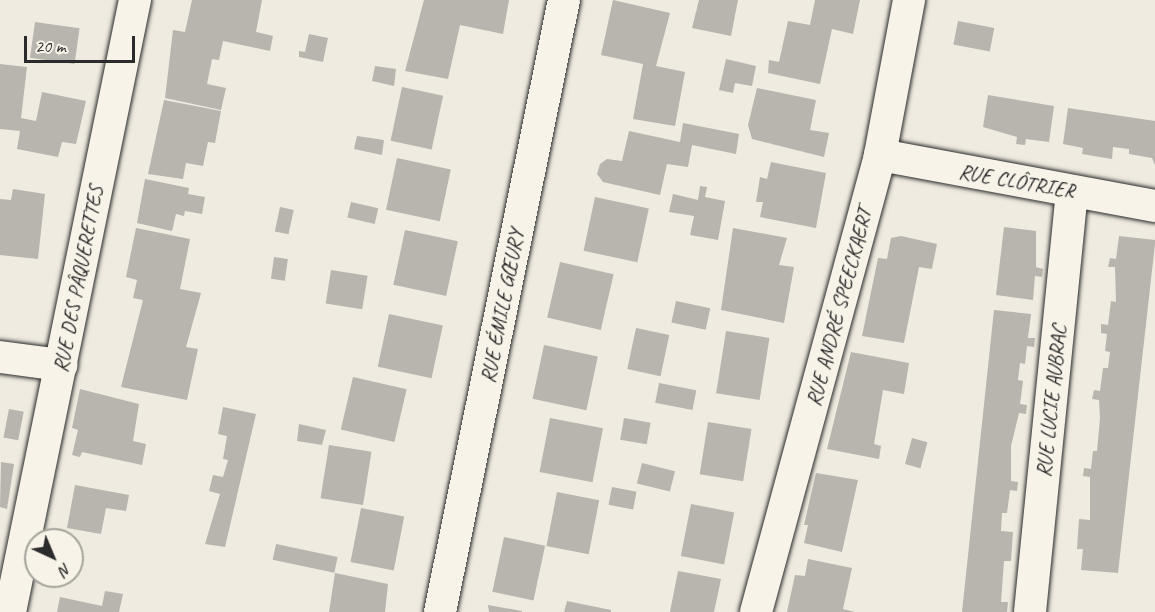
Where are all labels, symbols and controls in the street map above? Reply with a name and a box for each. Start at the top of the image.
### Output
scale bar [27,24,138,62]
text: 20 m [35,35,66,57]
street label: RUE CLÔTRIER [957,158,1077,204]
street label: RUE DES PÂQUERETTES [48,184,108,374]
street label: RUE ANDRÉ SPEECKAERT [800,205,878,409]
street label: RUE ÉMILE GŒURY [475,227,529,385]
street label: RUE LUCIE AUBRAC [1031,324,1071,478]
north arrow [24,528,84,588]
text: N [55,559,76,580]

